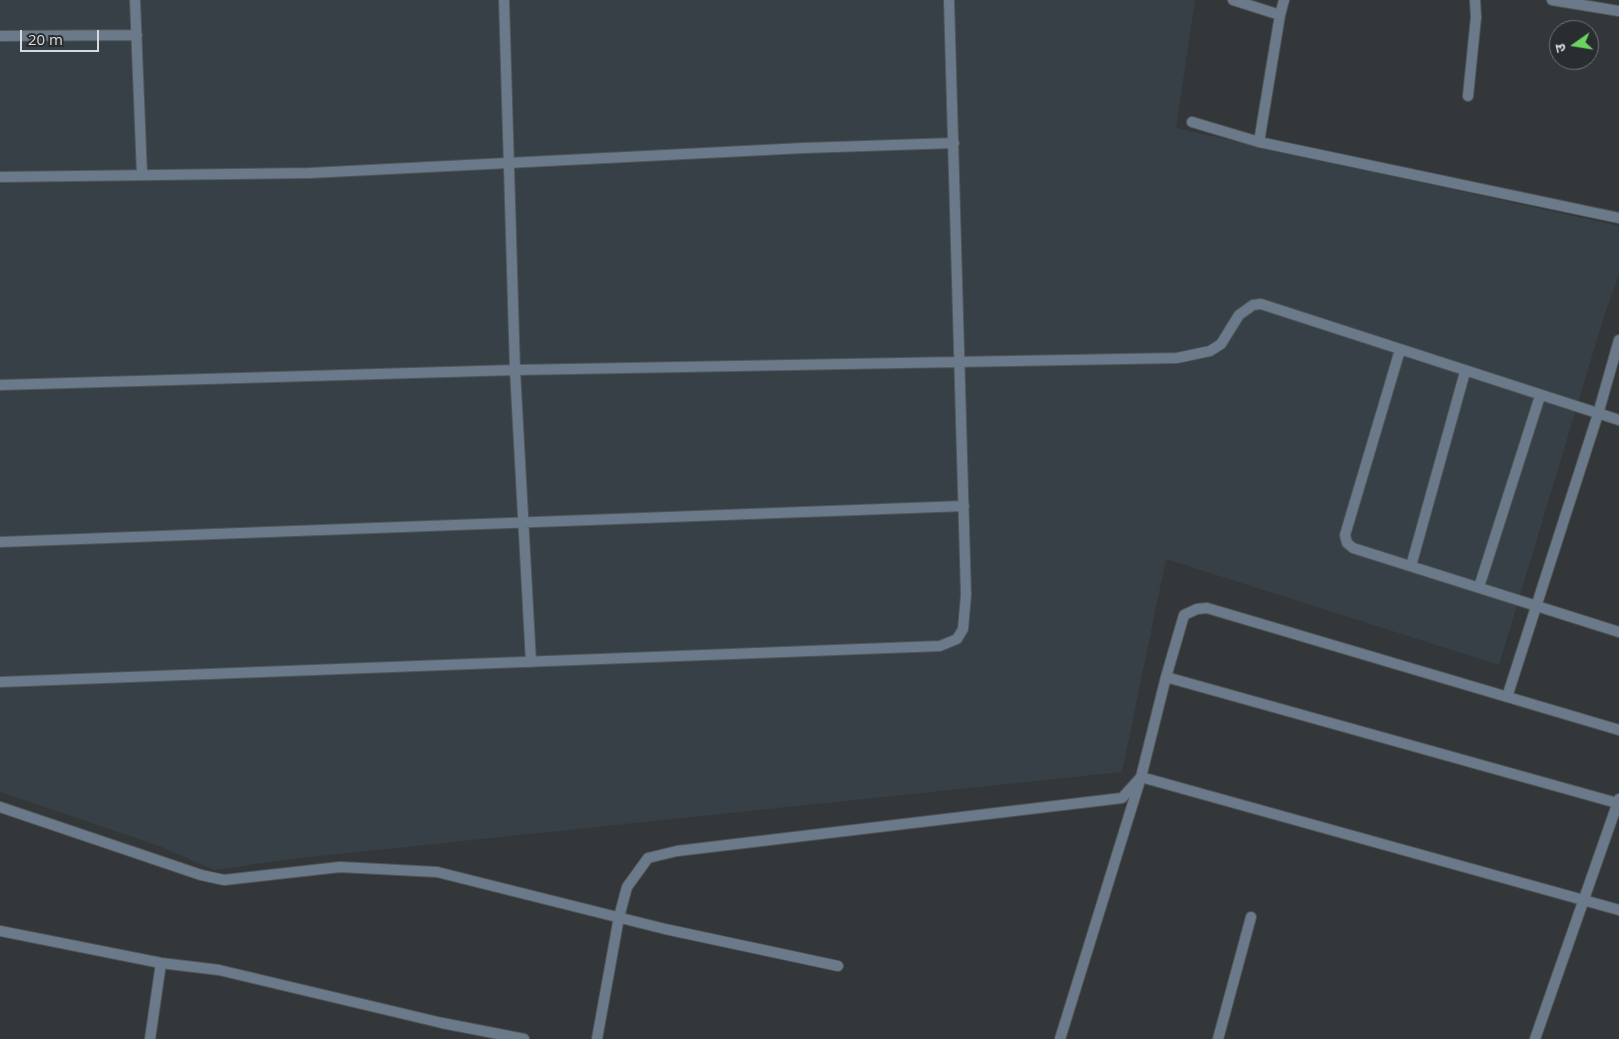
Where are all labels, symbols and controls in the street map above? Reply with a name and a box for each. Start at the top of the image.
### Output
scale bar [22,20,101,52]
north arrow [1549,20,1599,70]
text: 20 m [28,29,63,49]
text: उ [1550,42,1570,54]

